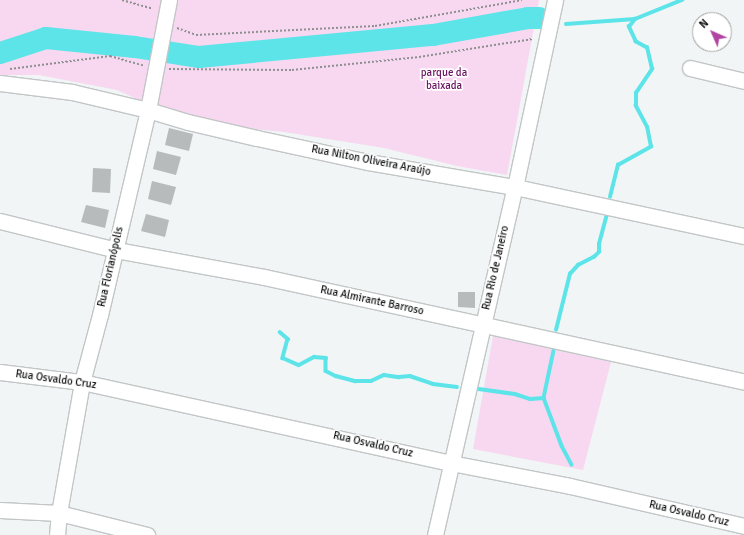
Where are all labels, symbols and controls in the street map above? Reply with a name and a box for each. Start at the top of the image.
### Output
north arrow [692,12,732,52]
text: N [697,17,711,31]
park label: parque da baixada [421,67,467,93]
street label: Rua Nilton Oliveira Araújo [310,143,432,179]
street label: Rua Rio de Janeiro [480,225,512,311]
street label: Rua Florianópolis [95,226,127,308]
street label: Rua Almirante Barroso [319,284,425,318]
street label: Rua Osvaldo Cruz [15,368,97,392]
street label: Rua Osvaldo Cruz [332,429,414,461]
street label: Rua Osvaldo Cruz [648,498,730,530]

